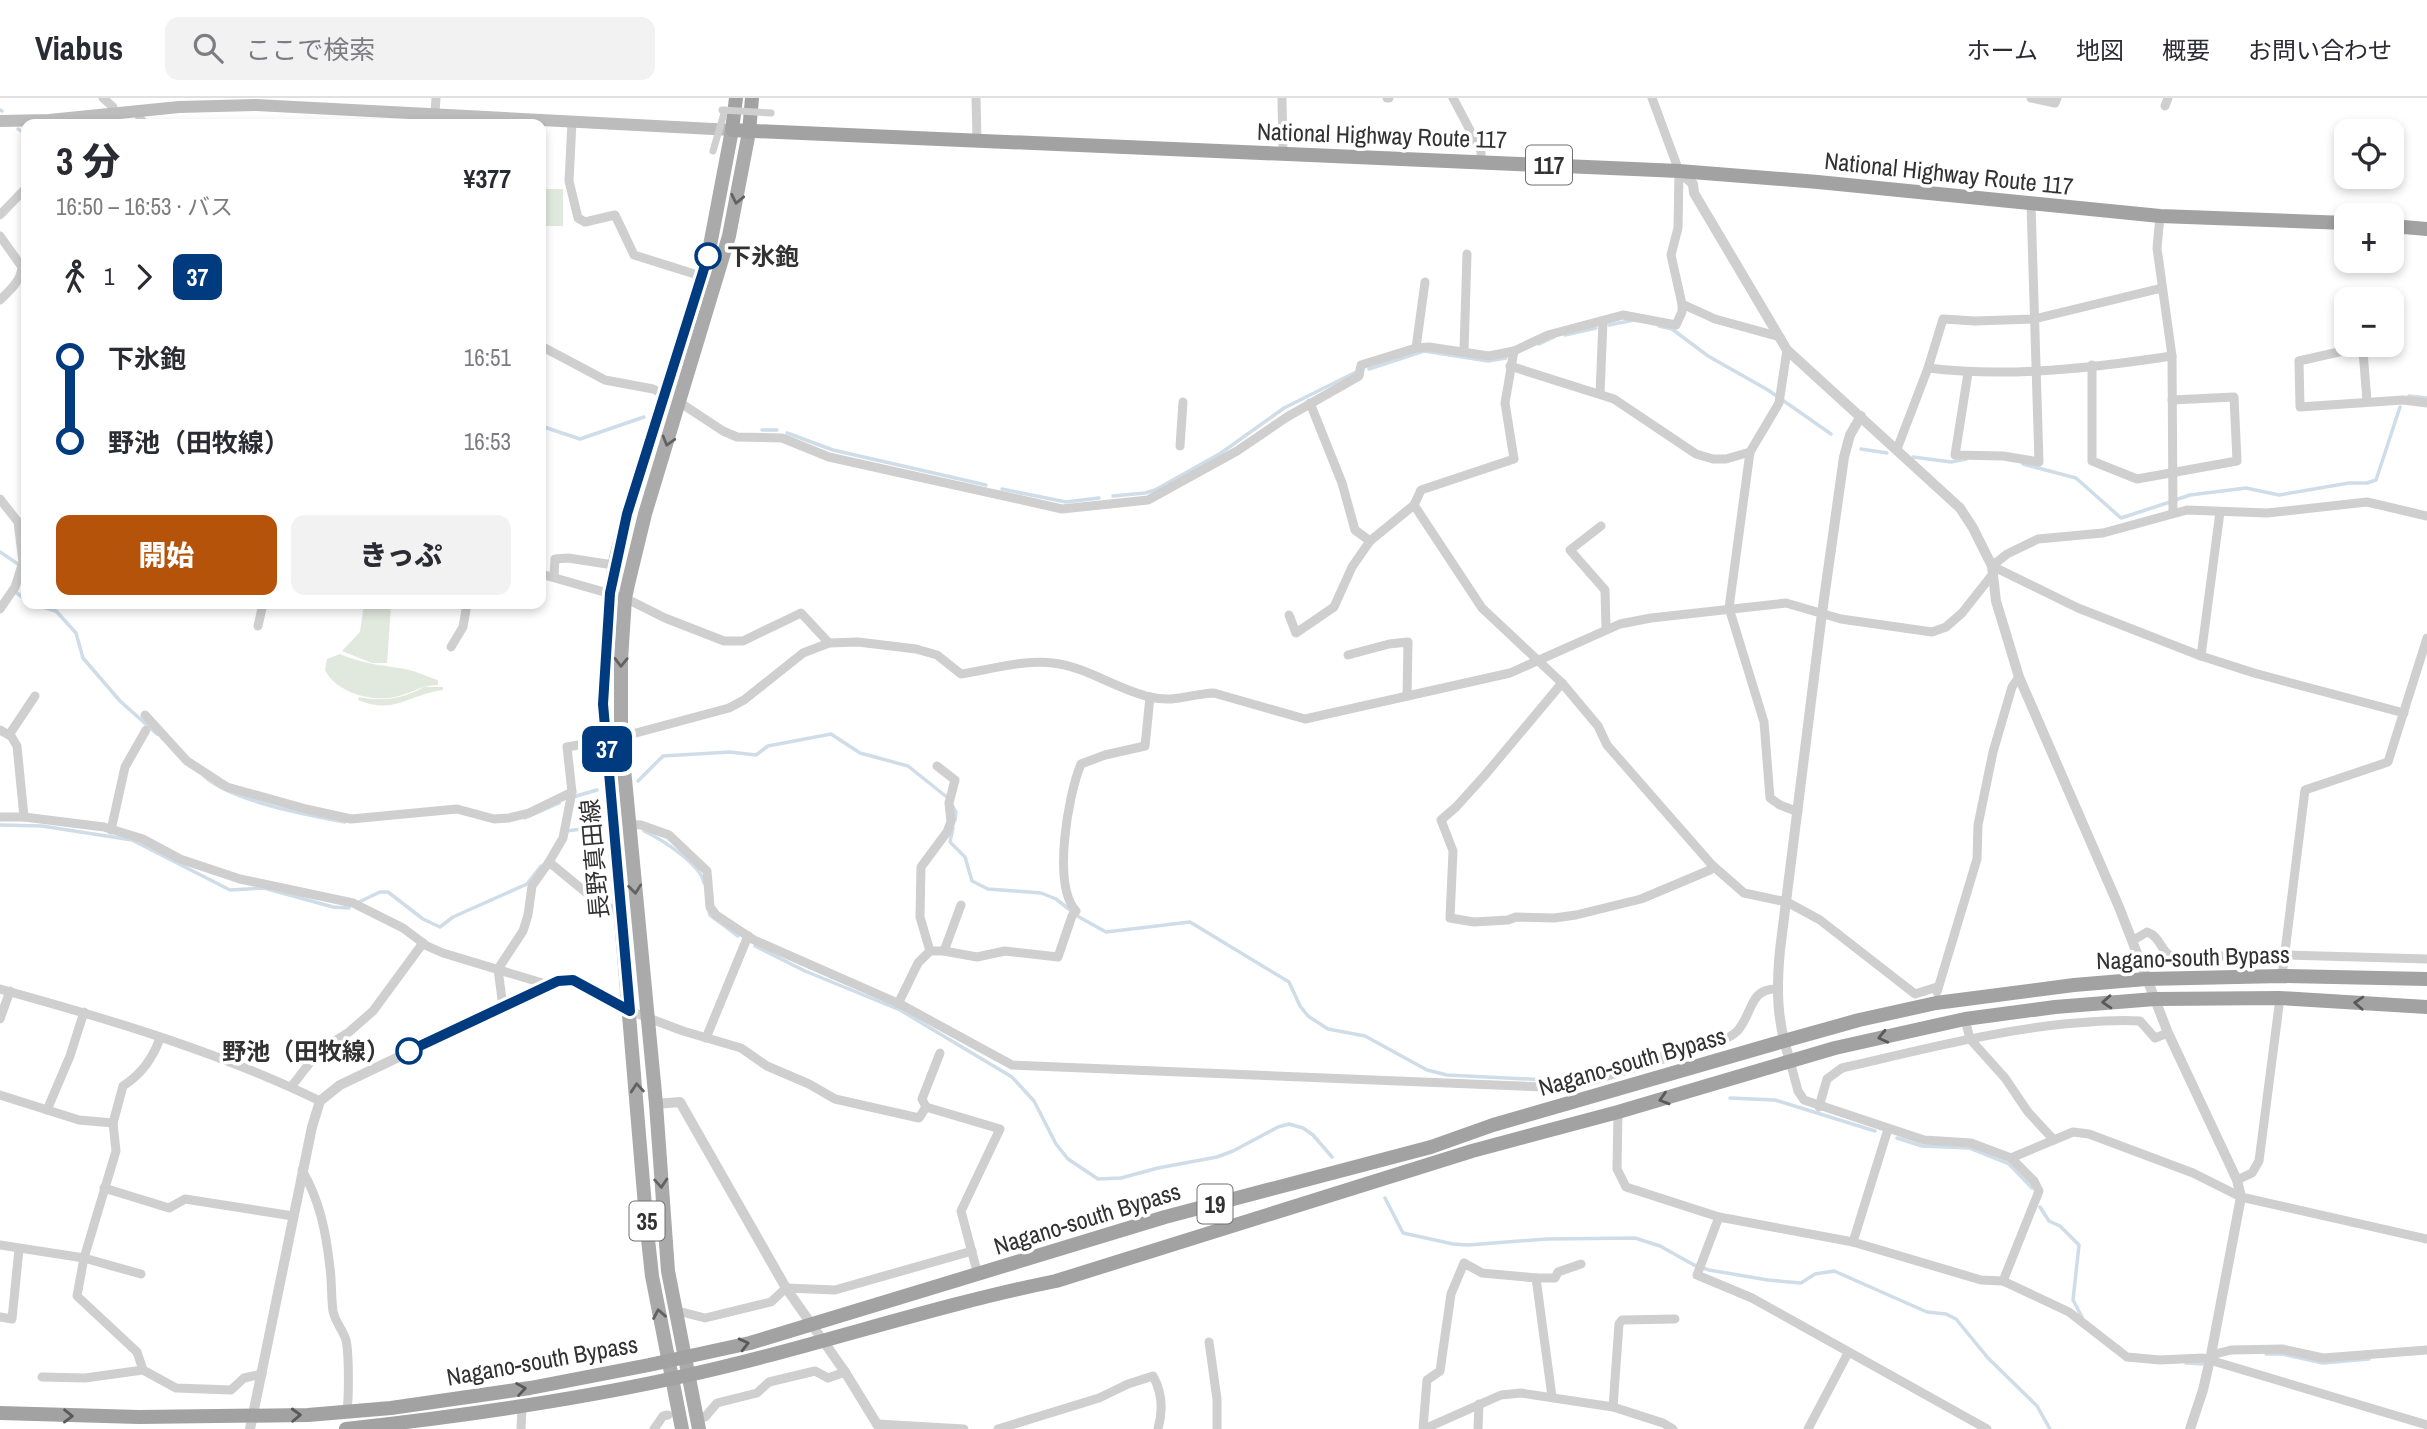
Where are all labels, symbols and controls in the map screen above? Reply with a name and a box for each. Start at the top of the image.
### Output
search box [165,17,655,80]
text: Viabus [35,26,123,70]
icon: search [189,29,227,67]
text: ここで検索 [245,32,375,67]
text: ホーム [1967,34,2038,66]
text: 地図 [2076,34,2124,66]
text: 概要 [2162,34,2210,66]
text: お問い合わせ [2248,34,2392,66]
street label: National Highway Route 117 [1256,115,1508,155]
map controls [2334,119,2404,357]
button: locate [2334,119,2404,189]
text: 3 分 [56,136,120,187]
street label: National Highway Route 117 [1823,144,2075,202]
road number: 117 [1526,146,1572,184]
text: ¥377 [464,161,511,196]
text: 16:50 – 16:53 · バス [56,191,233,222]
one-way arrow [731,193,746,205]
button: + [2334,203,2404,273]
place label: 下氷鉋 [727,240,799,272]
marker: 下氷鉋 [695,243,721,269]
icon: walk [56,258,94,296]
icon: forward [125,258,163,296]
text: 1 [104,261,115,292]
text: 37 [187,261,208,293]
button: − [2334,287,2404,357]
text: 下氷鉋 [108,341,186,376]
text: 16:51 [464,342,511,373]
text: 野池（田牧線） [108,425,290,460]
text: 16:53 [464,426,511,457]
one-way arrow [662,435,676,447]
button: 開始 [56,515,277,595]
button: きっぷ [291,515,511,595]
one-way arrow [613,658,629,668]
line badge: 37 [576,726,638,772]
text: 37 [596,733,618,765]
street label: 長野真田線 [573,798,615,920]
one-way arrow [627,884,642,895]
street label: Nagano-south Bypass [2096,938,2290,976]
one-way arrow [2101,995,2112,1010]
one-way arrow [2353,996,2364,1011]
street label: Nagano-south Bypass [1535,1019,1729,1103]
one-way arrow [1877,1029,1889,1044]
place label: 野池（田牧線） [222,1035,390,1067]
marker: 野池（田牧線） [396,1038,422,1064]
one-way arrow [630,1082,645,1093]
one-way arrow [1658,1090,1670,1105]
street label: Nagano-south Bypass [990,1174,1184,1262]
one-way arrow [653,1178,668,1189]
road number: 19 [1198,1184,1232,1224]
road number: 35 [630,1202,664,1240]
one-way arrow [652,1308,667,1320]
street label: Nagano-south Bypass [444,1327,640,1393]
one-way arrow [738,1338,750,1352]
one-way arrow [516,1382,527,1397]
one-way arrow [290,1407,301,1422]
one-way arrow [63,1409,74,1424]

